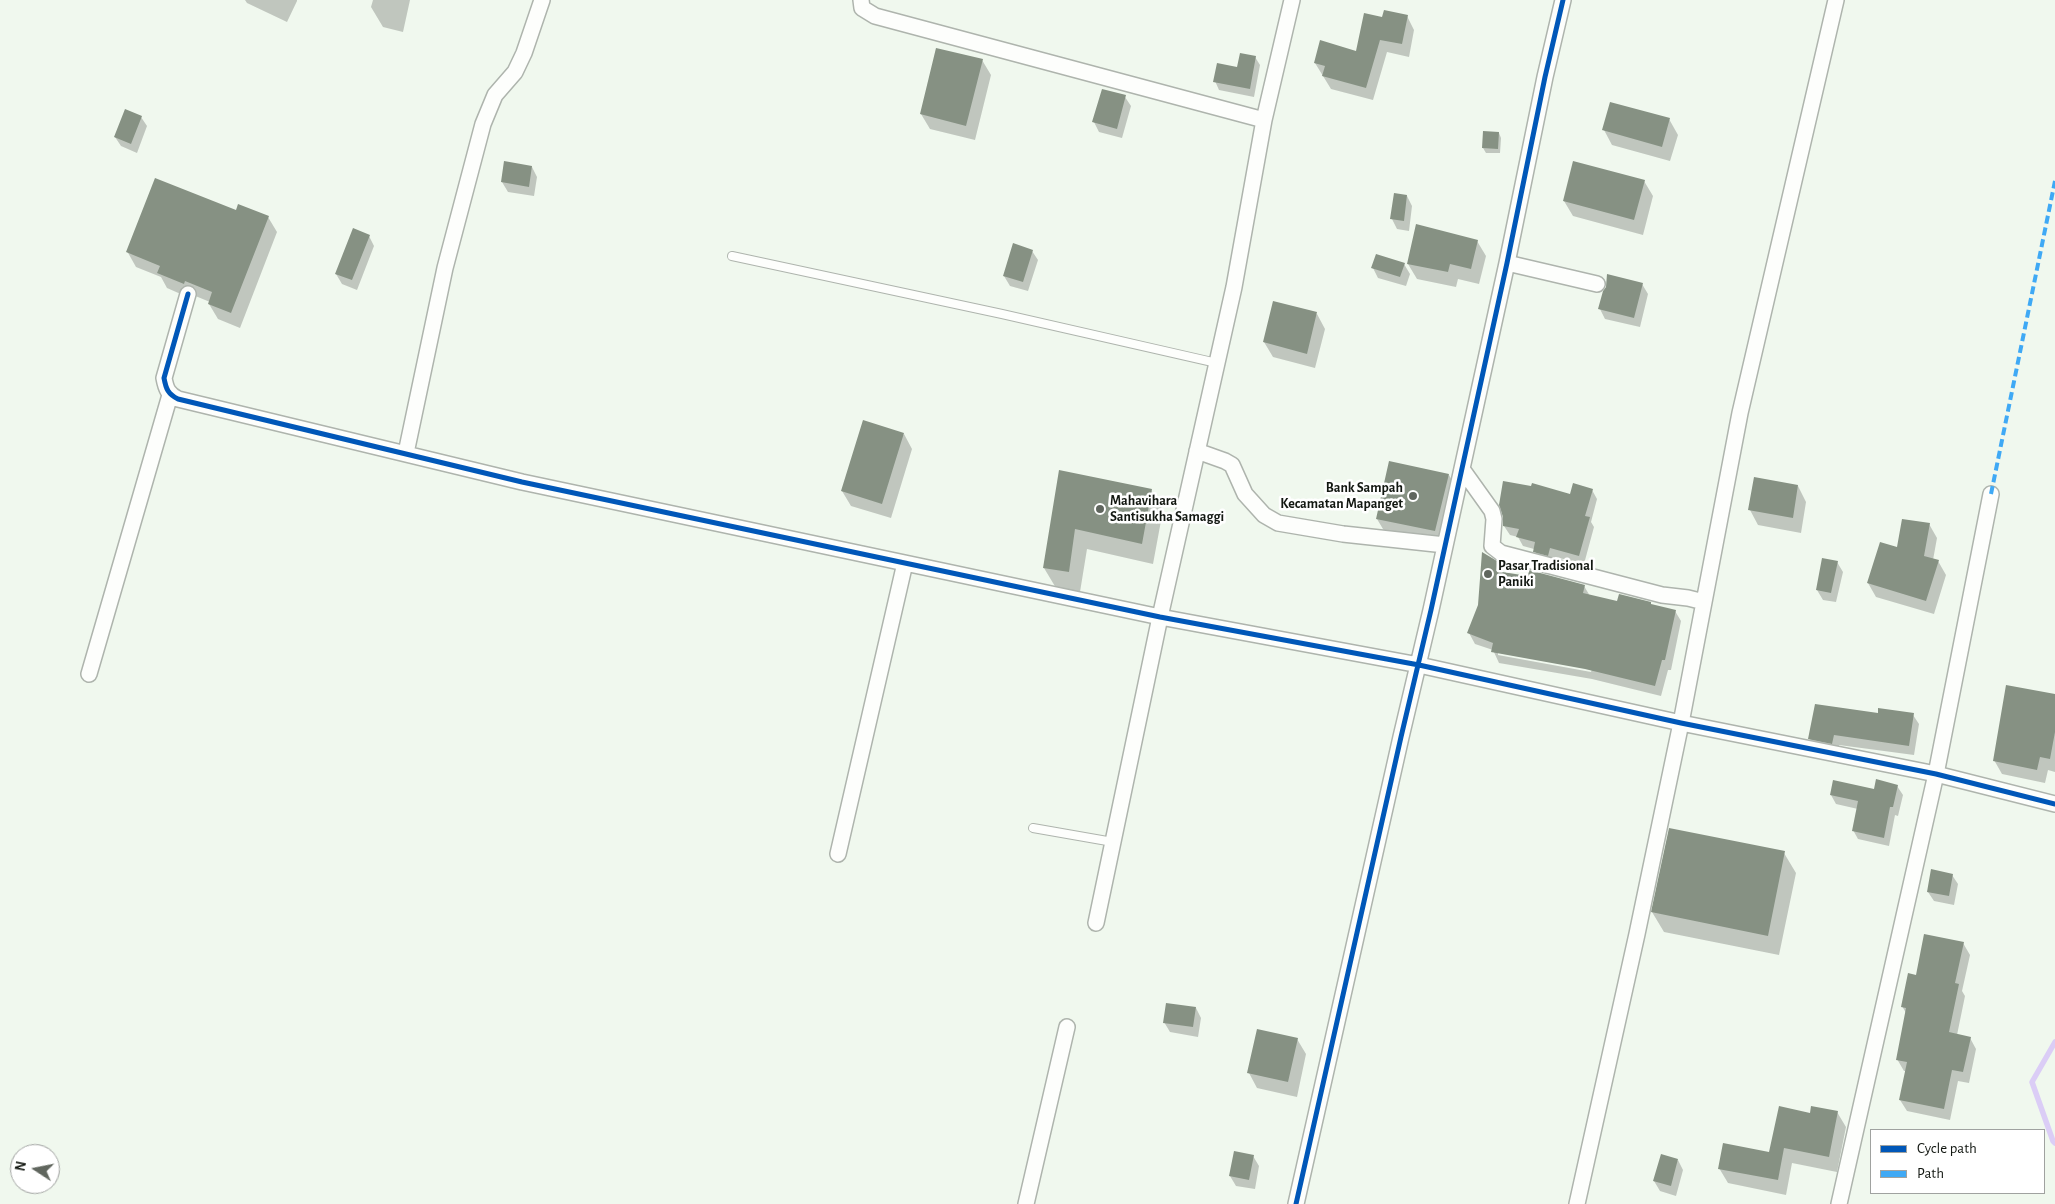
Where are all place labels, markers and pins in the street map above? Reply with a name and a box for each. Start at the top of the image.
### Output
place label: Bank Sampah Kecamatan Mapanget [1280,480,1403,512]
marker: Bank Sampah Kecamatan Mapanget [1407,490,1419,502]
place label: Mahavihara Santisukha Samaggi [1110,493,1224,526]
marker: Mahavihara Santisukha Samaggi [1094,503,1106,515]
place label: Pasar Tradisional Paniki [1498,558,1594,590]
marker: Pasar Tradisional Paniki [1482,568,1494,580]

